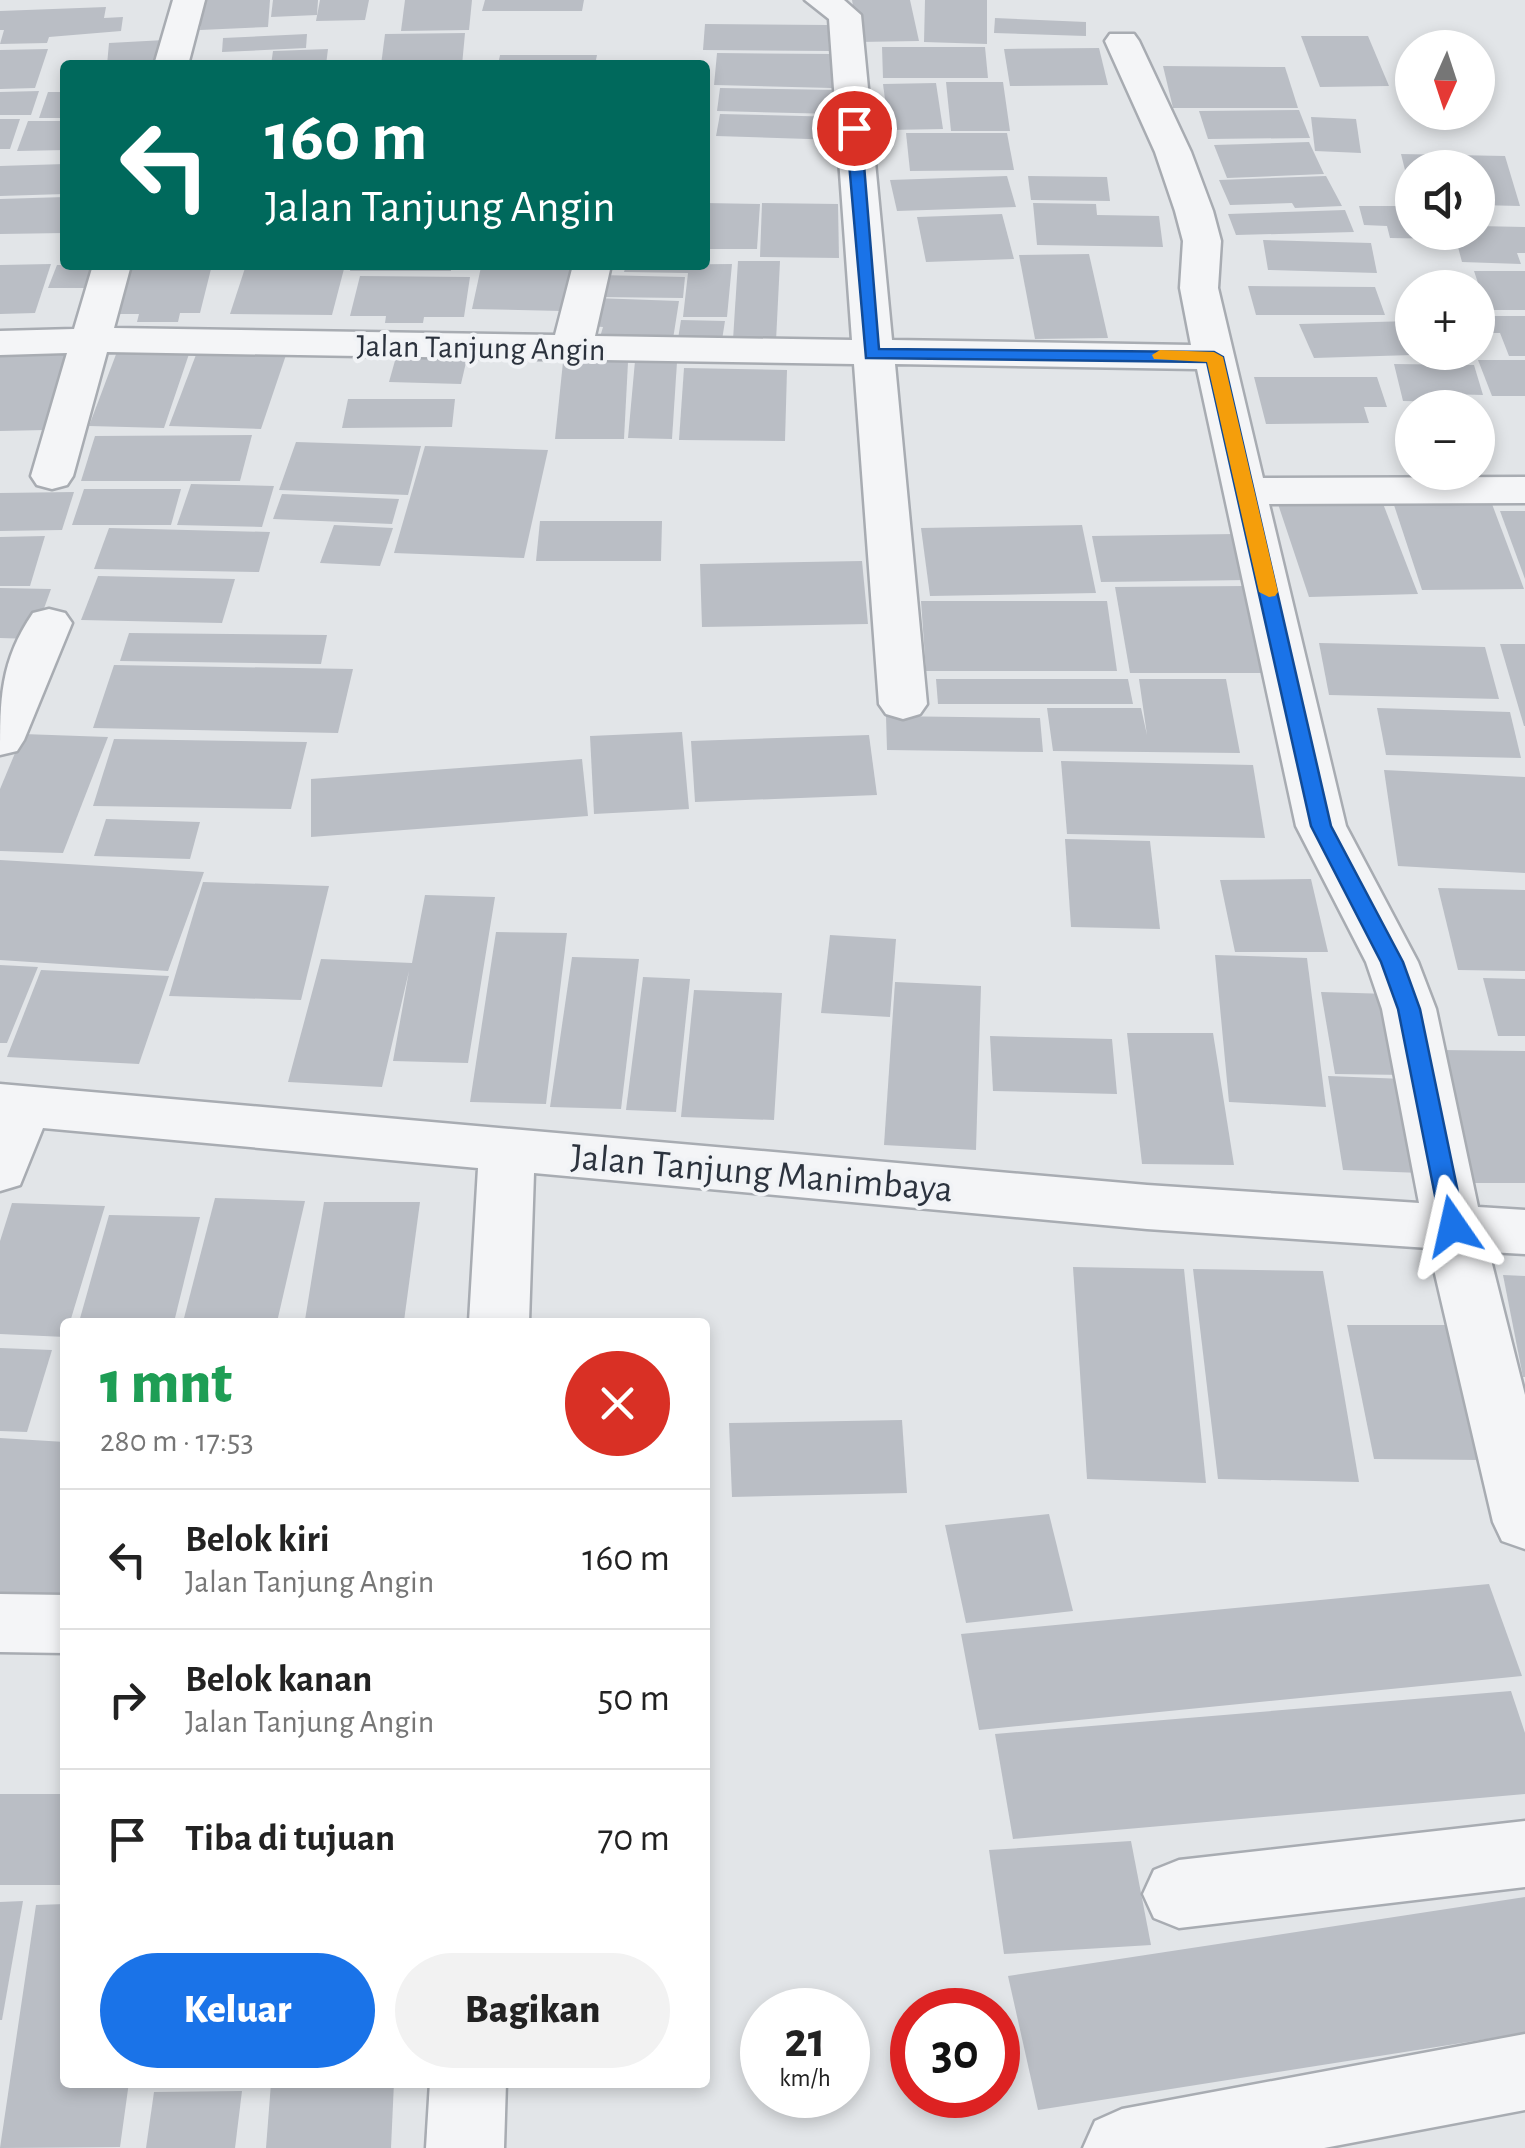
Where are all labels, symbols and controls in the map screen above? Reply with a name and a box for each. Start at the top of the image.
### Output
north arrow [1395,30,1495,130]
map controls [1395,30,1495,490]
pin [812,86,897,171]
icon: left [100,100,230,230]
icon: arrive [827,101,882,156]
text: 160 m [265,103,428,173]
button: sound [1395,150,1495,250]
text: Jalan Tanjung Angin [265,185,615,230]
button: + [1395,270,1495,370]
street label: Jalan Tanjung Angin [356,330,606,366]
button: − [1395,390,1495,490]
street label: Jalan Tanjung Manimbaya [569,1138,954,1210]
position arrow [1401,1174,1505,1278]
button: close [565,1351,670,1456]
text: 1 mnt [100,1354,232,1414]
text: 280 m · 17:53 [100,1425,254,1457]
text: Belok kiri [185,1521,330,1559]
icon: left [100,1532,155,1587]
text: 160 m [582,1540,670,1578]
text: Jalan Tanjung Angin [185,1566,434,1598]
text: Belok kanan [185,1661,372,1699]
icon: right [100,1672,155,1727]
text: 50 m [597,1680,670,1718]
text: Jalan Tanjung Angin [185,1706,434,1738]
icon: arrive [100,1812,155,1867]
text: Tiba di tujuan [185,1820,395,1858]
text: 70 m [597,1820,670,1858]
button: Keluar [100,1953,375,2068]
button: Bagikan [395,1953,670,2068]
speed limit sign: 30 [890,1988,1020,2118]
text: 21 [784,2016,826,2066]
text: km/h [779,2066,831,2091]

